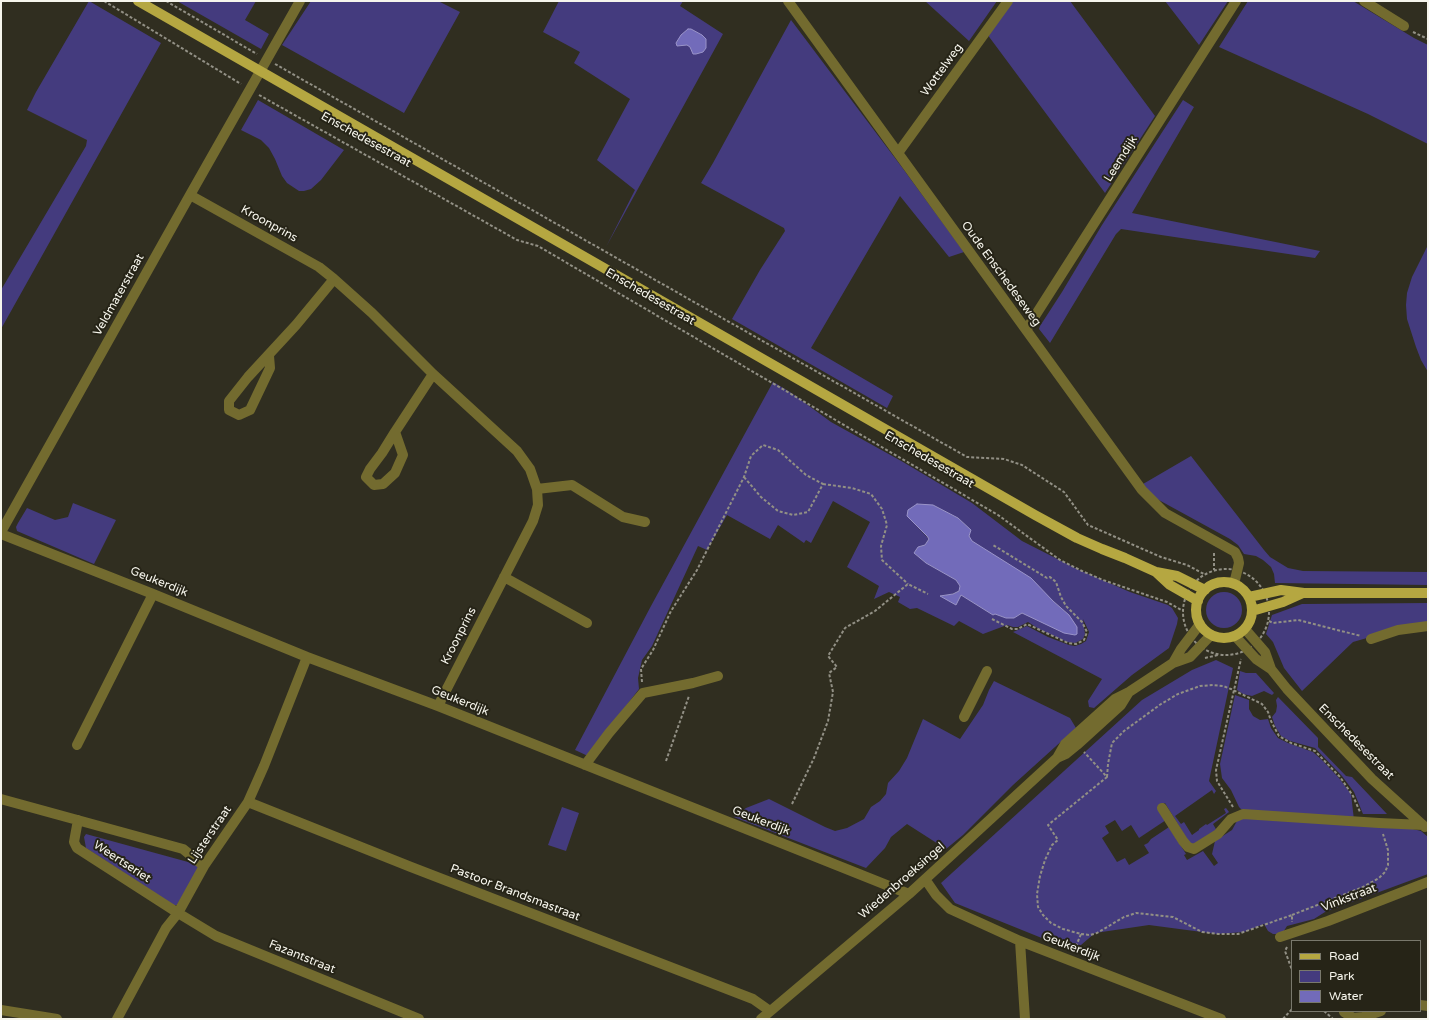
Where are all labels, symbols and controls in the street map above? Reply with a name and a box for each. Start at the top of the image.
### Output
street label: Wottelweg [918,41,966,99]
street label: Enschedesestraat [318,109,414,171]
street label: Leemdijk [1101,133,1141,185]
street label: Kroonprins [238,203,300,245]
street label: Oude Enschedeseweg [958,219,1044,329]
street label: Veldmaterstraat [91,252,147,338]
street label: Enschedesestraat [603,266,697,328]
street label: Enschedesestraat [882,429,976,491]
street label: Geukerdijk [128,564,190,600]
street label: Kroonprins [438,605,480,667]
street label: Geukerdijk [429,683,491,719]
street label: Enschedesestraat [1315,701,1397,783]
street label: Lijsterstraat [185,803,235,867]
street label: Geukerdijk [730,803,792,839]
street label: Weertseriet [90,838,154,886]
street label: Wiedenbroeksingel [856,840,948,922]
street label: Pastoor Brandsmastraat [448,862,582,924]
street label: Vinkstraat [1319,881,1379,915]
street label: Geukerdijk [1040,929,1102,965]
street label: Fazantstraat [267,937,337,977]
legend [1291,940,1421,1012]
text: Road [1329,949,1359,963]
text: Park [1329,969,1355,983]
text: Water [1329,989,1363,1003]

